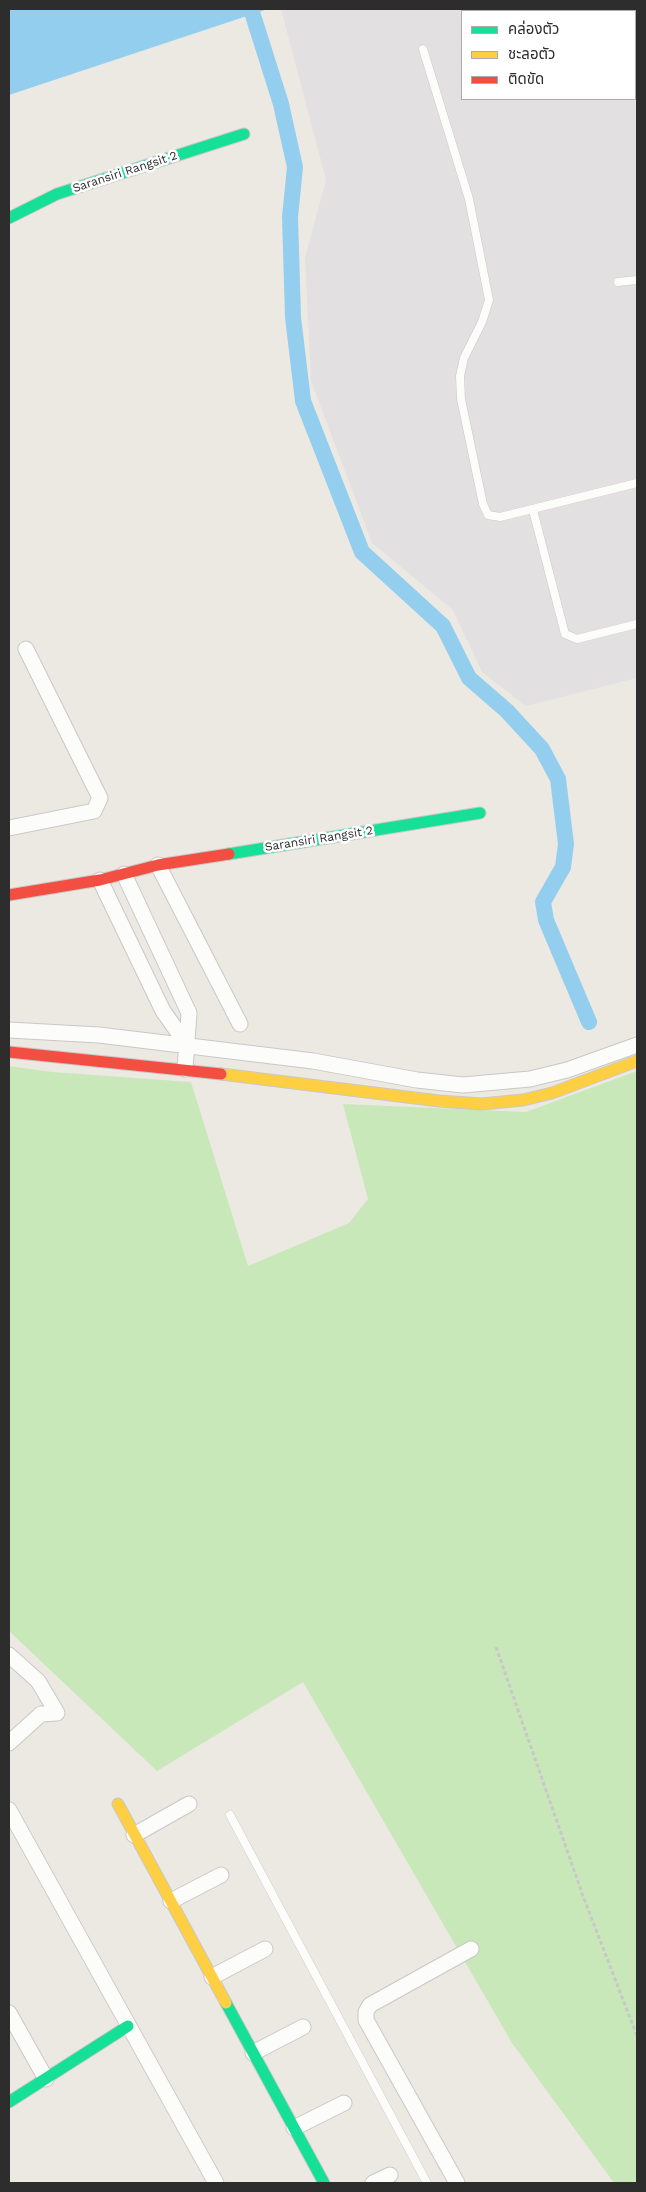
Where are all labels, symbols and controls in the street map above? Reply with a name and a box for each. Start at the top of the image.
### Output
legend [461,10,636,100]
text: คล่องตัว [508,20,559,38]
text: ชะลอตัว [508,45,555,63]
text: ติดขัด [508,70,544,88]
street label: Saransiri Rangsit 2 [71,148,179,196]
street label: Saransiri Rangsit 2 [264,823,374,855]

